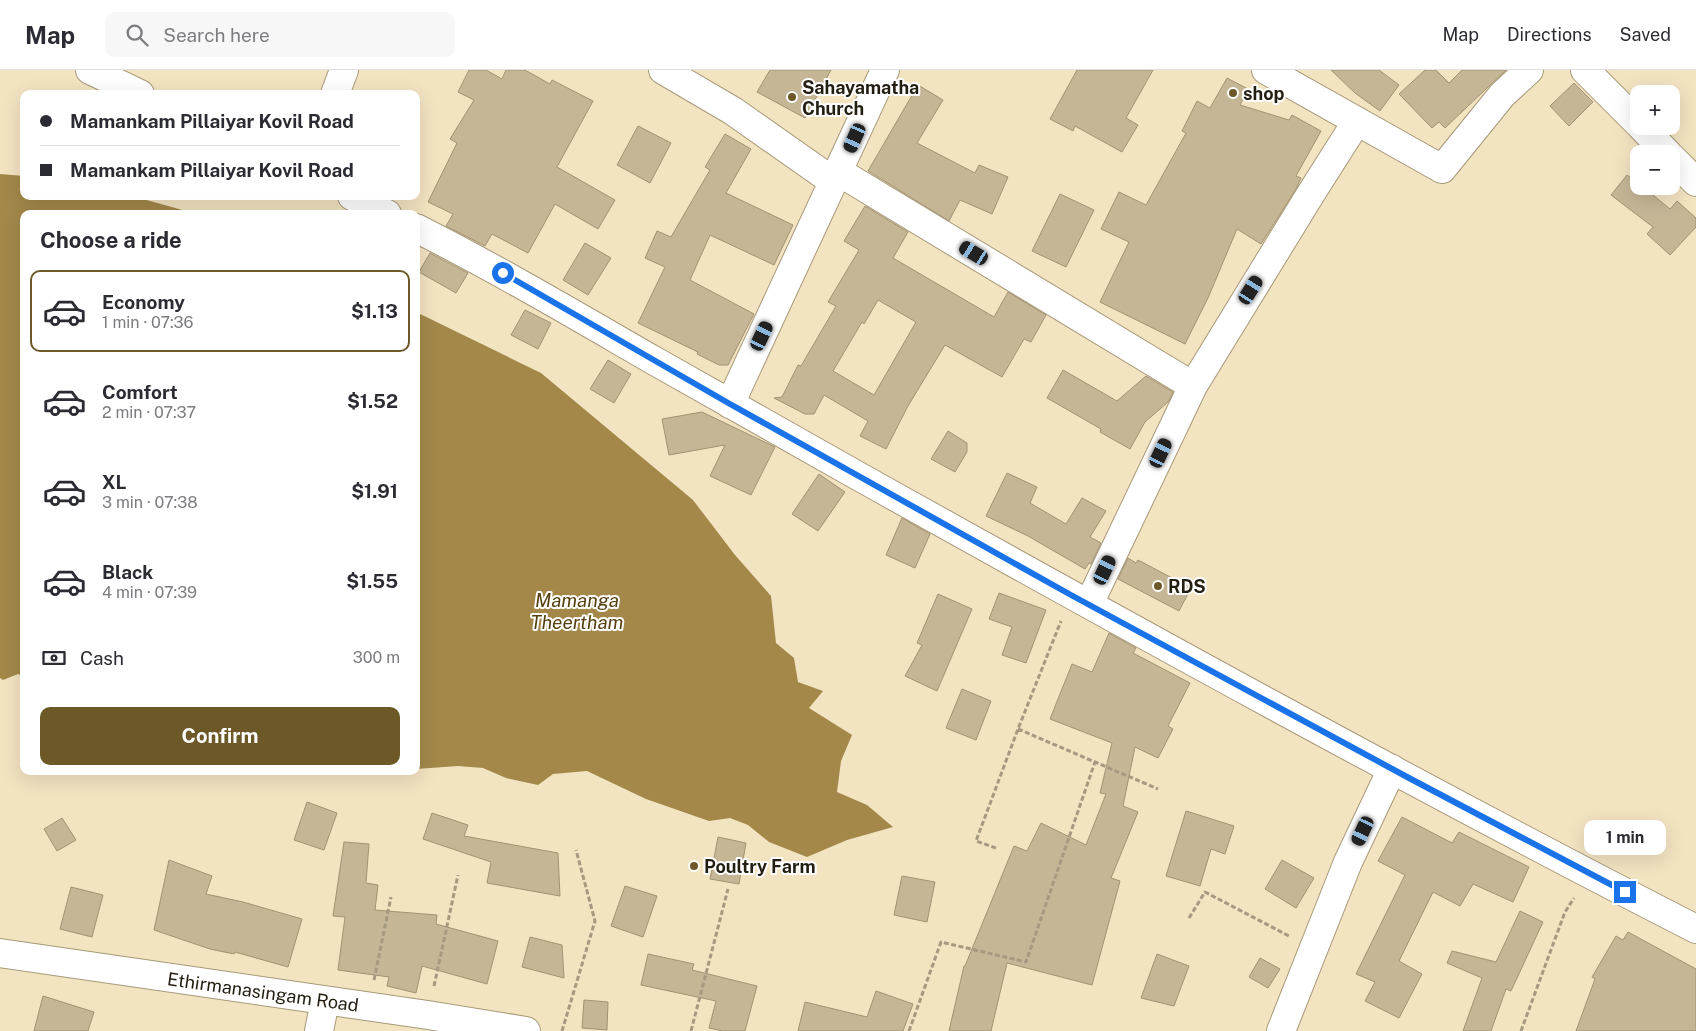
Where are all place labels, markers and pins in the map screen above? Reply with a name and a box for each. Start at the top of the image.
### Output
place label: Sahayamatha Church [802,77,919,119]
place label: shop [1243,83,1285,104]
marker: shop [1227,87,1239,99]
marker: Sahayamatha Church [786,91,798,103]
place label: RDS [1168,576,1206,597]
marker: RDS [1152,580,1164,592]
place label: Poultry Farm [704,856,816,877]
marker: Poultry Farm [688,860,700,872]

